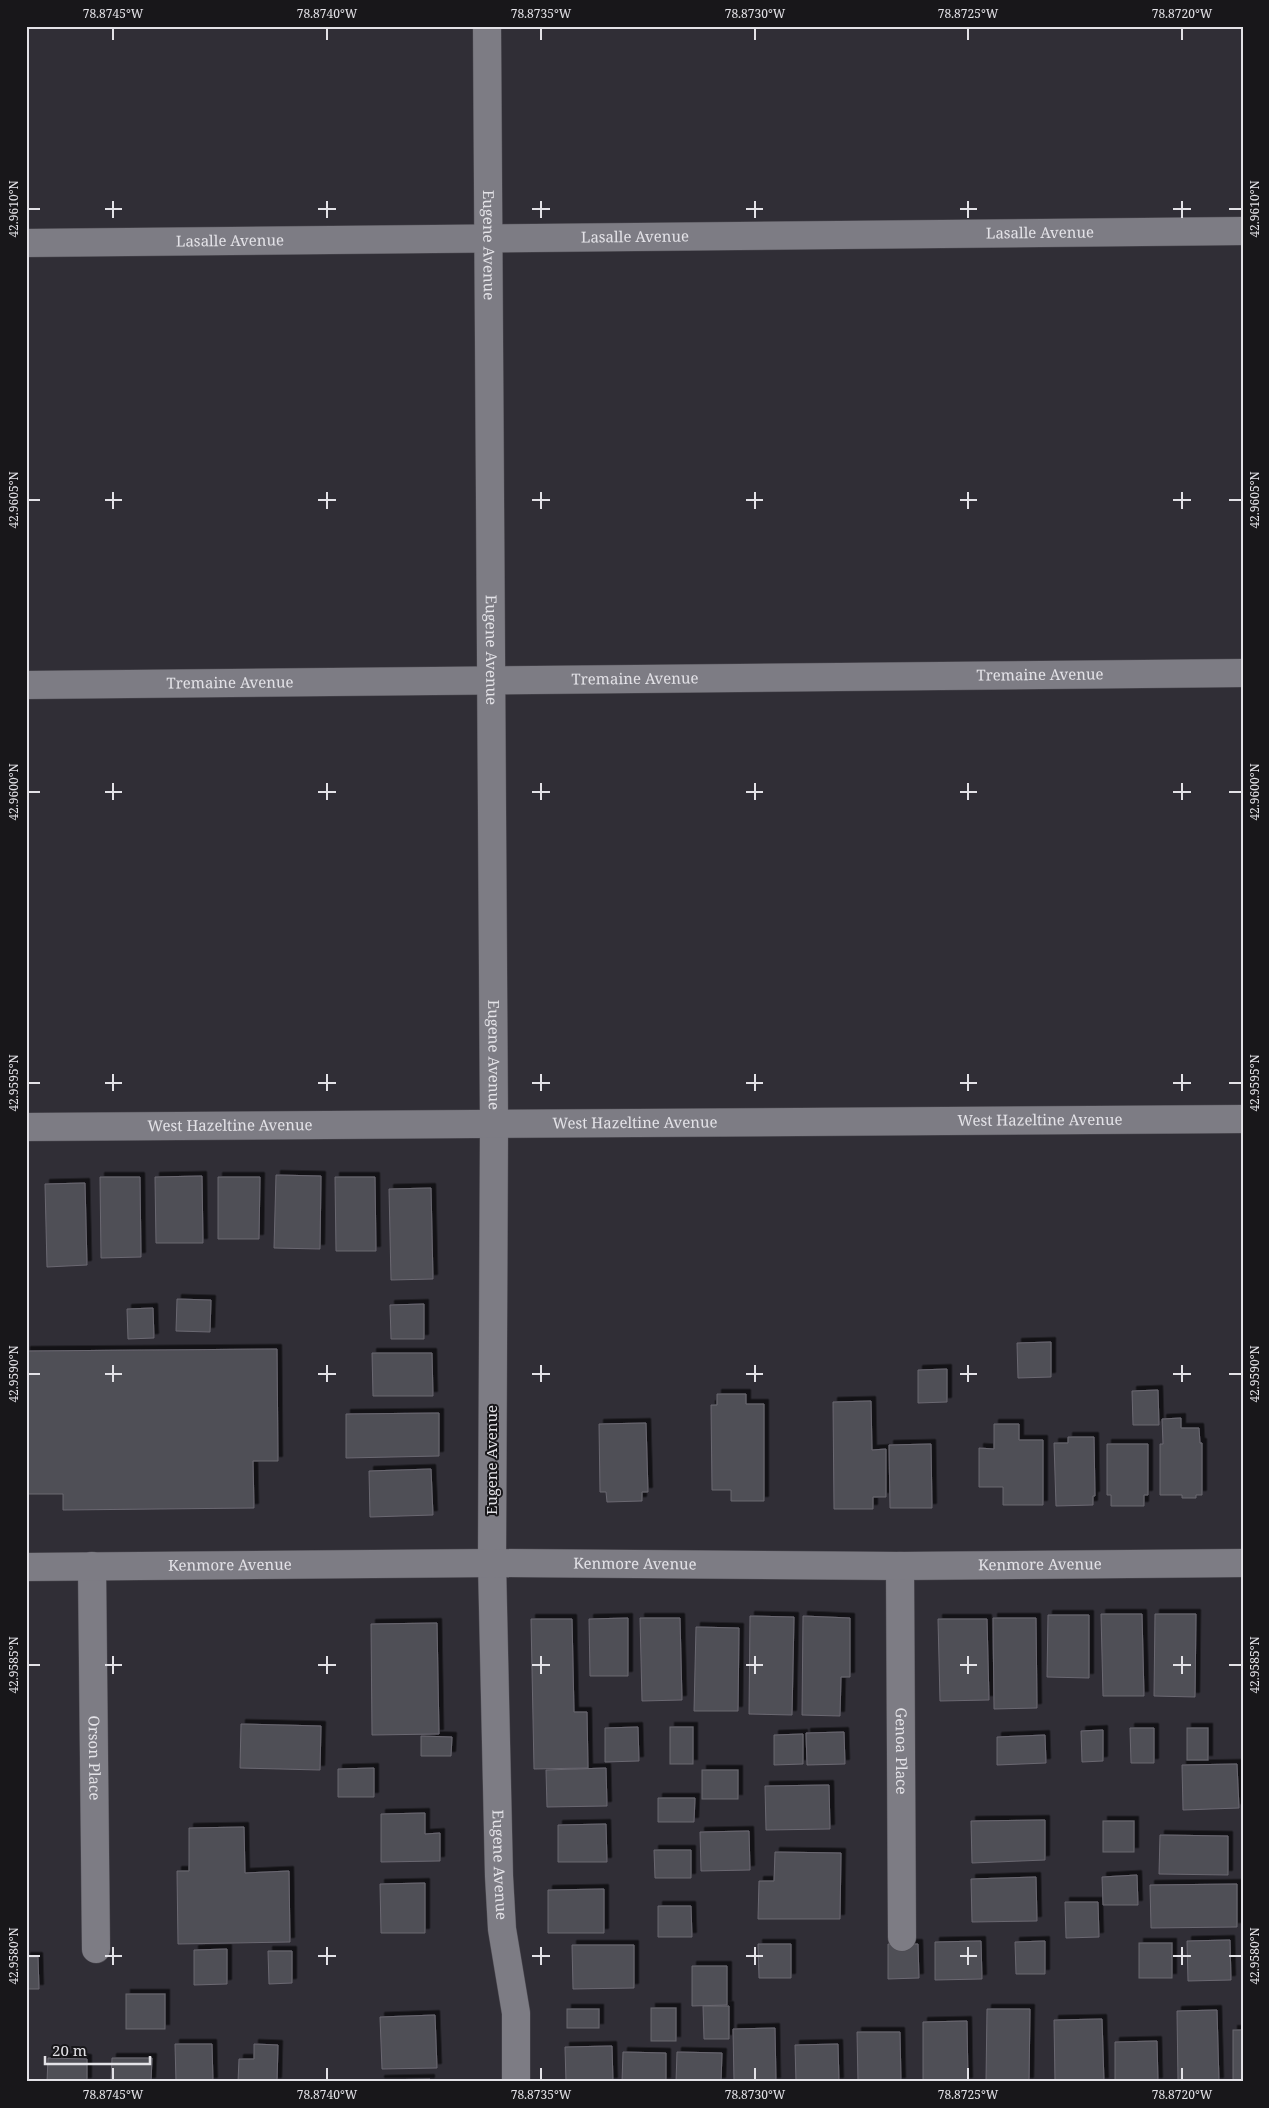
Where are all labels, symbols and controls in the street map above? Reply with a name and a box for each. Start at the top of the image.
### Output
text: 78.8745°W [83,5,144,22]
text: 78.8740°W [297,5,358,22]
text: 78.8735°W [511,5,572,22]
text: 78.8730°W [725,5,786,22]
text: 78.8725°W [938,5,999,22]
text: 78.8720°W [1152,5,1213,22]
text: 42.9610°N [5,180,22,238]
text: 42.9610°N [1246,180,1263,238]
street label: Eugene Avenue [479,190,500,300]
street label: Lasalle Avenue [986,221,1094,243]
street label: Lasalle Avenue [581,225,689,247]
street label: Lasalle Avenue [176,229,284,251]
text: 42.9605°N [5,471,22,529]
text: 42.9605°N [1246,471,1263,529]
street label: Eugene Avenue [482,595,502,705]
street label: Tremaine Avenue [976,663,1104,685]
street label: Tremaine Avenue [571,667,699,689]
street label: Tremaine Avenue [166,671,294,693]
text: 42.9600°N [5,763,22,821]
text: 42.9600°N [1246,763,1263,821]
street label: Eugene Avenue [484,1000,505,1110]
text: 42.9595°N [5,1054,22,1112]
text: 42.9595°N [1246,1054,1263,1112]
street label: West Hazeltine Avenue [957,1109,1122,1130]
street label: West Hazeltine Avenue [552,1111,717,1133]
street label: West Hazeltine Avenue [147,1114,312,1135]
text: 42.9590°N [5,1345,22,1403]
text: 42.9590°N [1246,1345,1263,1403]
street label: Eugene Avenue [481,1405,501,1515]
street label: Kenmore Avenue [573,1553,697,1574]
street label: Kenmore Avenue [978,1553,1102,1574]
street label: Kenmore Avenue [168,1554,292,1575]
text: 42.9585°N [5,1636,22,1694]
text: 42.9585°N [1246,1636,1263,1694]
street label: Genoa Place [892,1707,912,1795]
street label: Orson Place [85,1715,105,1800]
street label: Eugene Avenue [489,1810,512,1920]
text: 42.9580°N [5,1927,22,1985]
text: 42.9580°N [1246,1927,1263,1985]
scale bar [45,2033,150,2065]
text: 20 m [52,2040,87,2060]
text: 78.8745°W [83,2086,144,2103]
text: 78.8740°W [297,2086,358,2103]
text: 78.8735°W [511,2086,572,2103]
text: 78.8730°W [725,2086,786,2103]
text: 78.8725°W [938,2086,999,2103]
text: 78.8720°W [1152,2086,1213,2103]

